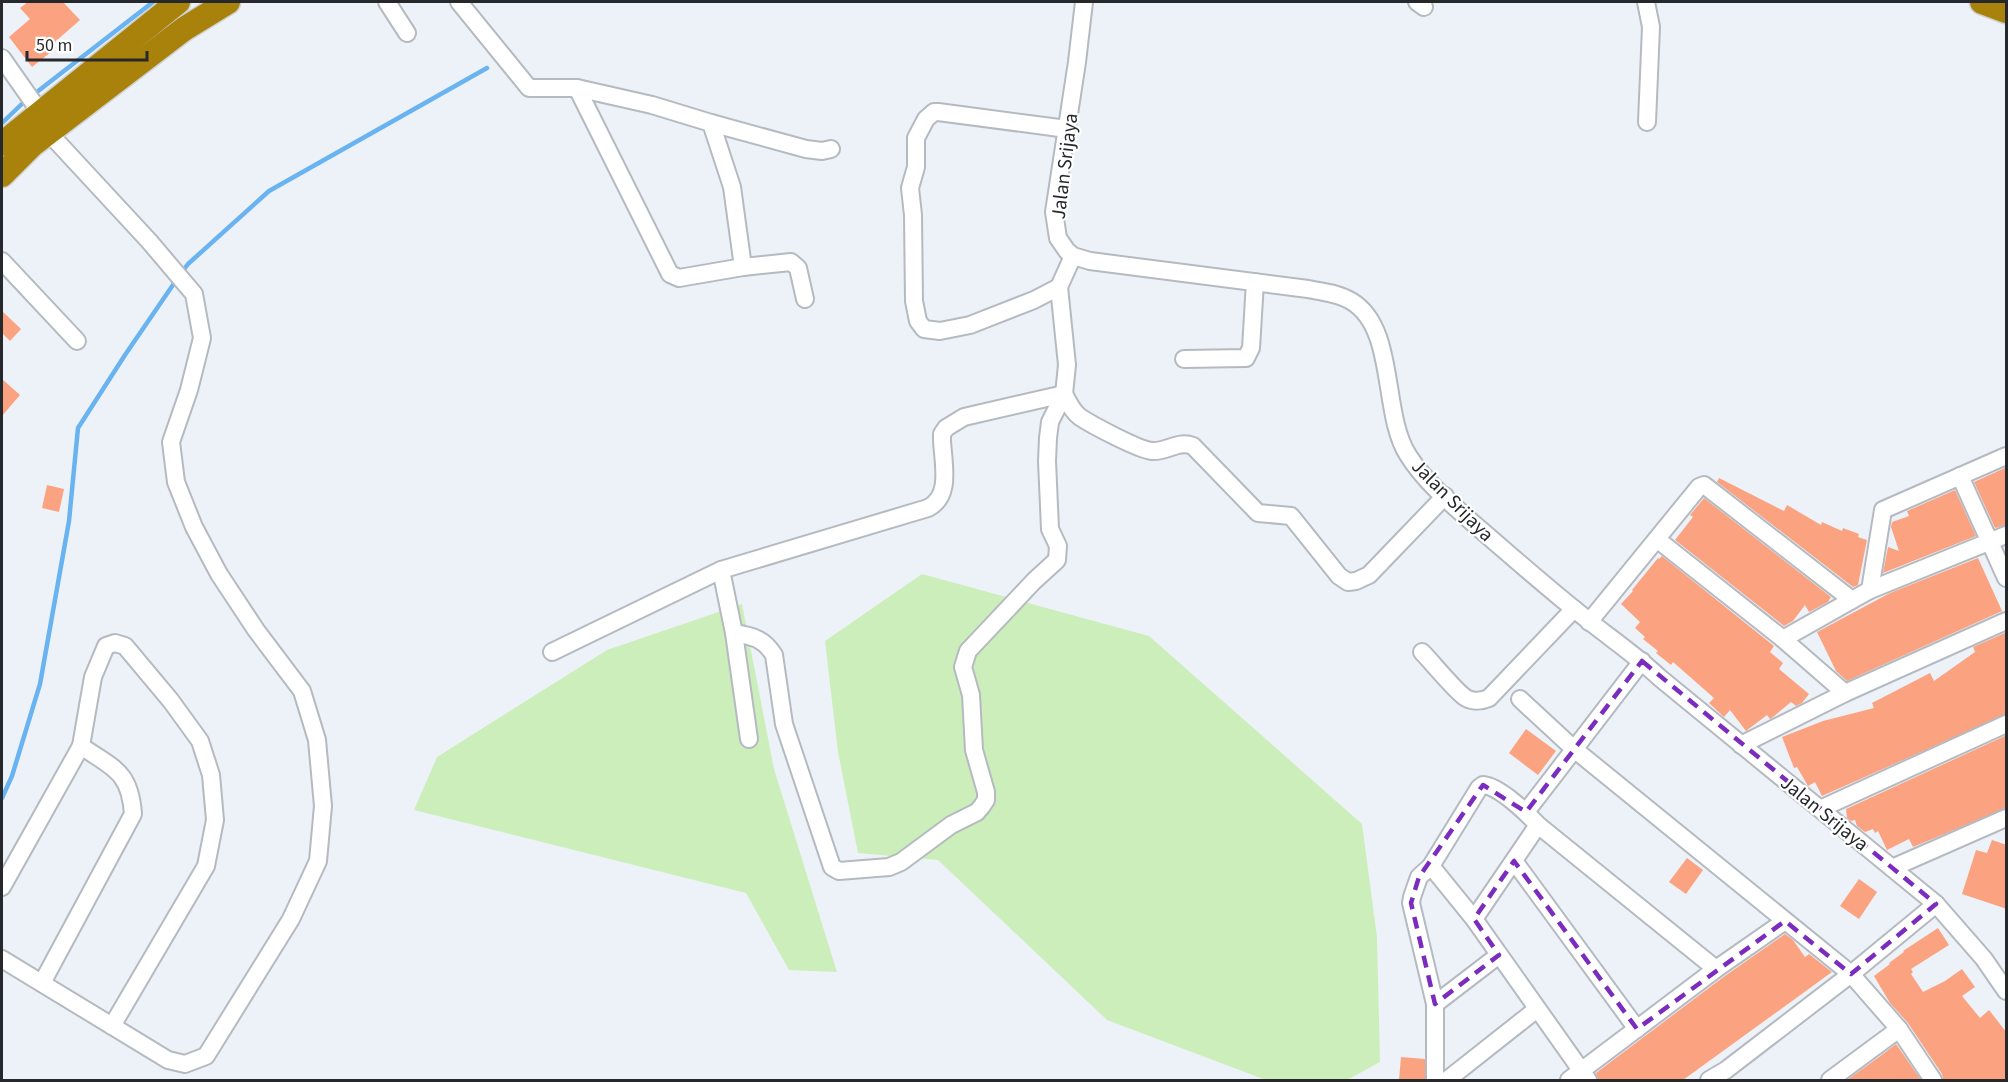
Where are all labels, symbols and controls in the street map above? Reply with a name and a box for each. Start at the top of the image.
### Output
scale bar [27,24,147,62]
text: 50 m [36,33,72,58]
street label: Jalan Srijaya [1045,112,1085,221]
street label: Jalan Srijaya [1405,453,1500,548]
street label: Jalan Srijaya [1774,769,1875,858]

